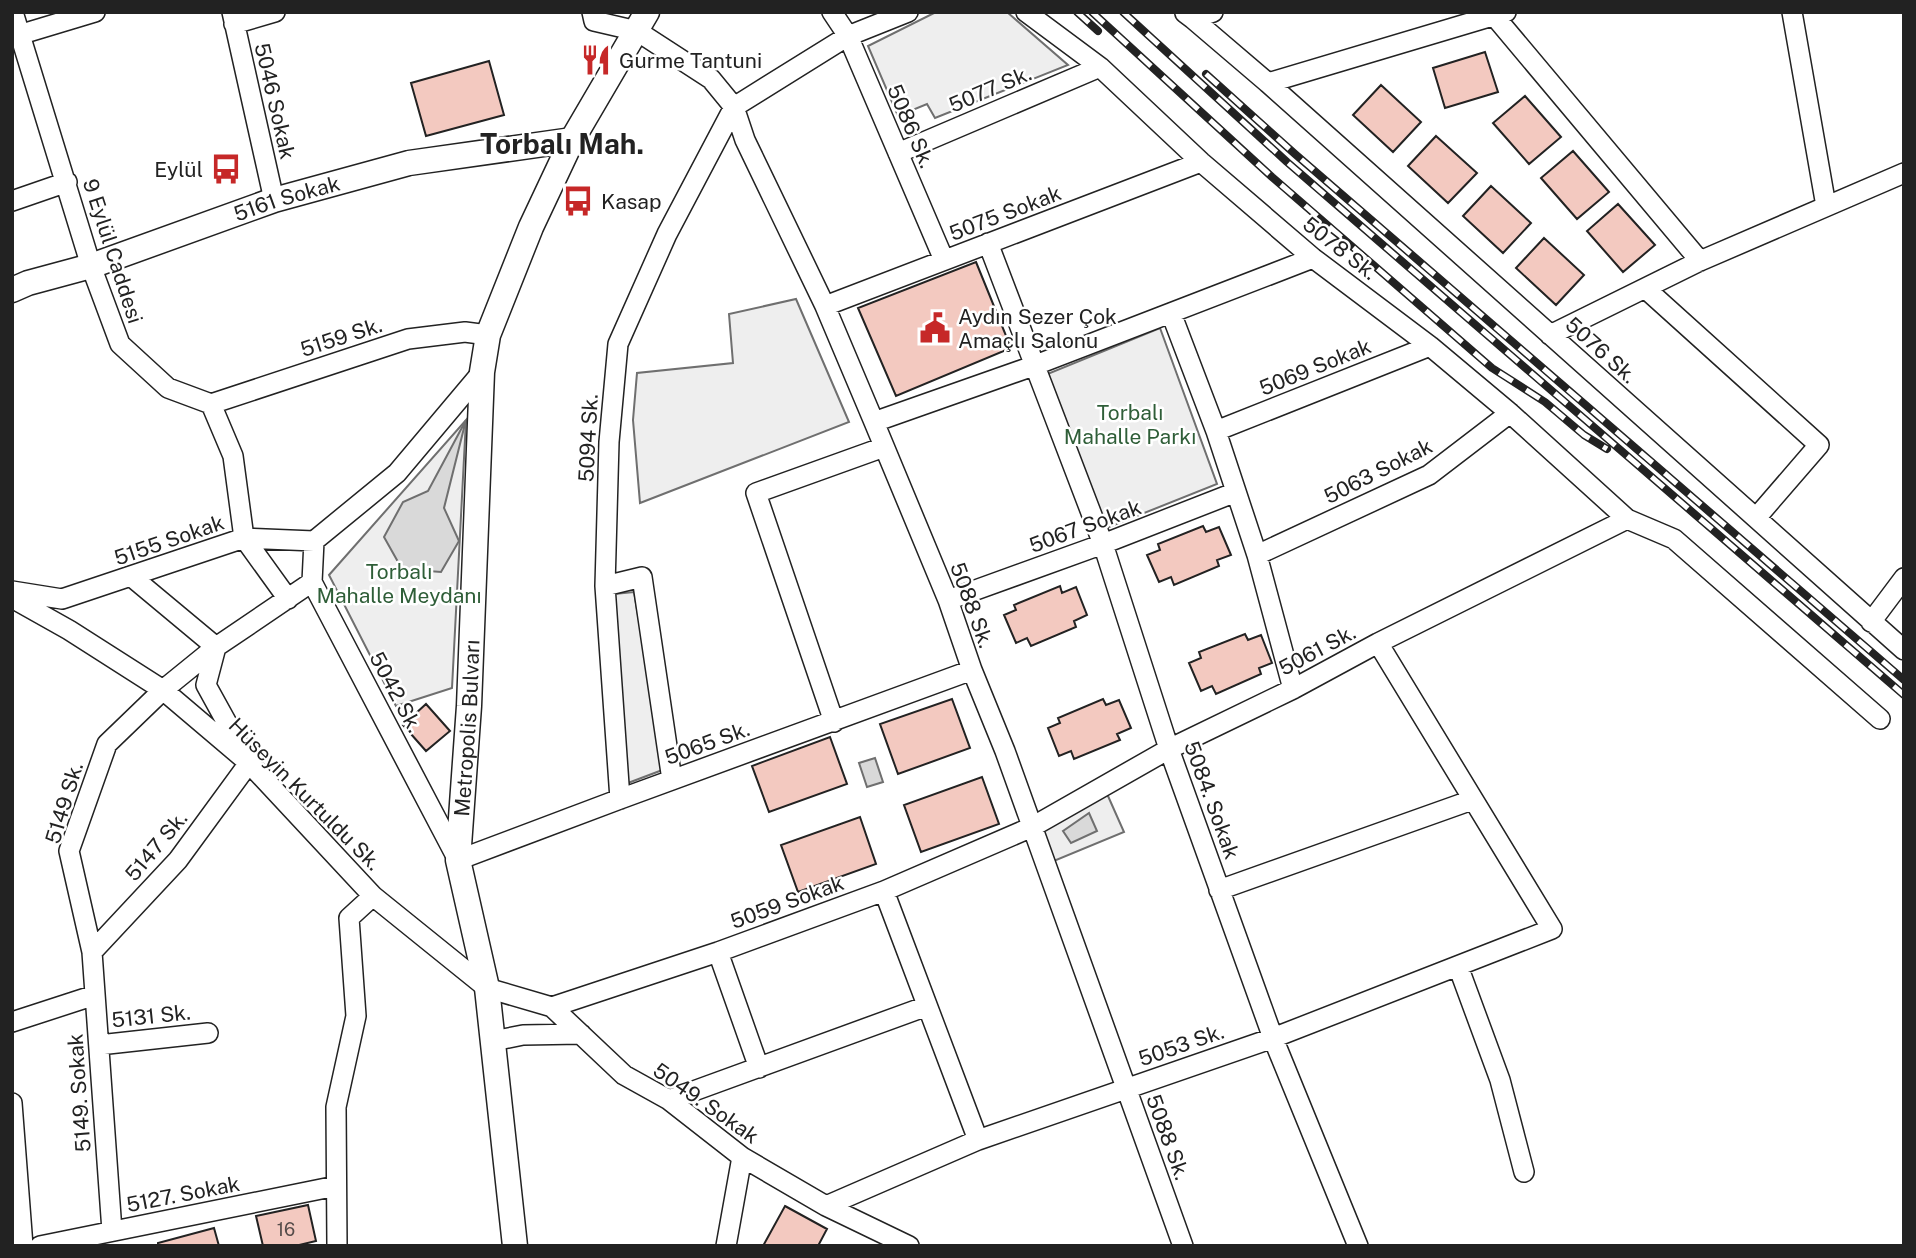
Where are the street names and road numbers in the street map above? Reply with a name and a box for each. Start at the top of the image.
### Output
street label: 5046 Sokak [249,40,301,162]
street label: 5077 Sk. [945,60,1035,118]
street label: 5086 Sk. [882,80,940,172]
street label: 5161 Sokak [230,170,343,226]
street label: 9 Eylül Caddesi [78,176,148,326]
street label: 5075 Sokak [945,180,1065,246]
street label: 5078 Sk. [1298,211,1382,285]
street label: 5159 Sk. [297,312,385,362]
street label: 5076 Sk. [1560,312,1642,388]
street label: 5069 Sokak [1256,333,1375,401]
street label: 5094 Sk. [573,393,603,483]
street label: 5063 Sokak [1320,433,1437,509]
street label: 5067 Sokak [1026,494,1145,558]
street label: 5155 Sokak [111,509,228,571]
street label: 5088 Sk. [945,559,999,651]
street label: 5061 Sk. [1274,619,1360,681]
street label: Metropolis Bulvarı [449,639,484,817]
street label: 5042 Sk. [364,647,428,737]
street label: Hüseyin Kurtuldu Sk. [224,713,386,875]
street label: 5065 Sk. [661,716,753,770]
street label: 5084. Sokak [1179,738,1245,862]
street label: 5149 Sk. [40,759,88,847]
street label: 5147 Sk. [120,806,192,886]
street label: 5059 Sokak [727,870,847,934]
street label: 5131 Sk. [110,999,192,1033]
street label: 5053 Sk. [1135,1019,1227,1071]
street label: 5149. Sokak [62,1033,96,1153]
street label: 5049. Sokak [648,1057,764,1149]
street label: 5088 Sk. [1141,1091,1195,1183]
street label: 5127. Sokak [124,1171,242,1217]

